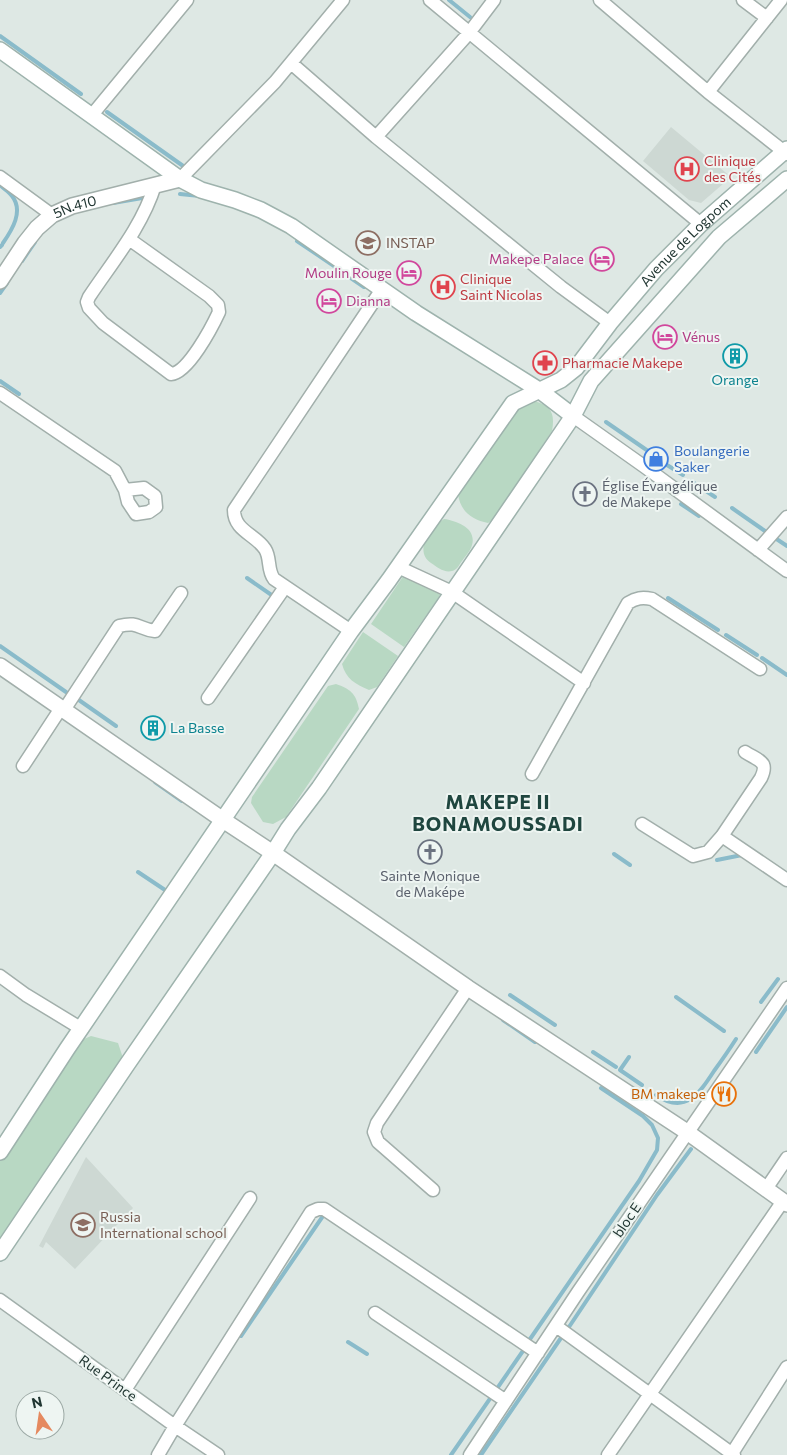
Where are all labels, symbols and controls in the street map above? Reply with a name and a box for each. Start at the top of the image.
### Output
place label: Clinique des Cités [704,152,761,185]
hospital icon: Clinique des Cités [674,156,700,182]
street label: 5N.410 [50,191,98,221]
street label: Avenue de Logpom [636,193,734,289]
school or university icon: INSTAP [355,230,381,256]
place label: INSTAP [386,234,435,251]
hotel icon: Makepe Palace [589,246,615,272]
place label: Makepe Palace [489,250,584,267]
hotel icon: Moulin Rouge [396,260,422,286]
place label: Moulin Rouge [305,264,392,281]
place label: Clinique Saint Nicolas [460,270,542,303]
hospital icon: Clinique Saint Nicolas [430,274,456,300]
hotel icon: Dianna [316,288,342,314]
place label: Dianna [346,292,391,309]
hotel icon: Vénus [652,324,678,350]
place label: Vénus [682,328,720,345]
building icon: Orange [722,343,748,369]
pharmacy icon: Pharmacie Makepe [532,350,558,376]
place label: Pharmacie Makepe [562,354,683,371]
place label: Orange [711,371,759,388]
place label: Boulangerie Saker [674,442,750,475]
shop icon: Boulangerie Saker [643,446,669,472]
place label: Église Évangélique de Makepe [602,477,717,510]
church icon: Église Évangélique de Makepe [572,481,598,507]
building icon: La Basse [140,715,166,741]
place label: La Basse [170,719,224,736]
district label: MAKEPE II BONAMOUSSADI [412,790,584,835]
church icon: Sainte Monique de Maképe [417,839,443,865]
place label: Sainte Monique de Maképe [380,867,480,900]
restaurant icon: BM makepe [711,1081,737,1107]
place label: BM makepe [631,1085,706,1102]
street label: bloc E [609,1199,644,1240]
place label: Russia International school [100,1208,227,1241]
school or university icon: Russia International school [70,1212,96,1238]
street label: Rue Prince [76,1351,141,1404]
north arrow [15,1390,65,1440]
text: N [30,1392,44,1411]

